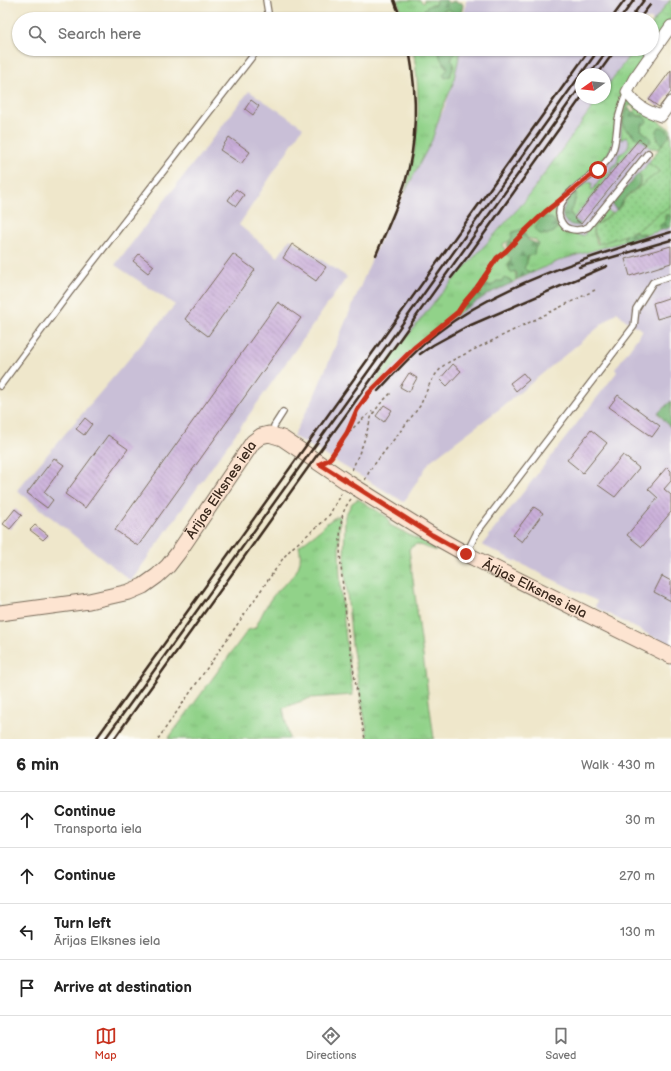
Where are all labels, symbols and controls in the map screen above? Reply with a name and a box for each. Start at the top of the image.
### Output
search box [12,12,659,56]
icon: search [26,23,48,45]
text: Search here [58,25,141,44]
north arrow [575,68,611,104]
route start [589,161,607,179]
street label: Ārijas Elksnes iela [181,437,260,542]
route end [457,545,475,563]
street label: Ārijas Elksnes iela [480,554,590,621]
text: 6 min [16,755,59,775]
text: Walk · 430 m [581,757,655,773]
text: Continue [54,802,116,821]
icon: ahead [16,809,38,831]
text: 30 m [625,812,655,828]
text: Transporta iela [54,821,142,837]
icon: ahead [16,865,38,887]
text: Continue [54,866,116,885]
text: 270 m [619,868,655,884]
text: Turn left [54,914,111,933]
icon: left [16,921,38,943]
text: 130 m [620,924,655,940]
text: Ārijas Elksnes iela [54,933,160,949]
icon: arrive [16,977,38,999]
text: Arrive at destination [54,978,192,997]
tab: Map [95,1025,117,1062]
tab: Directions [306,1025,356,1062]
tab: Saved [546,1025,576,1062]

